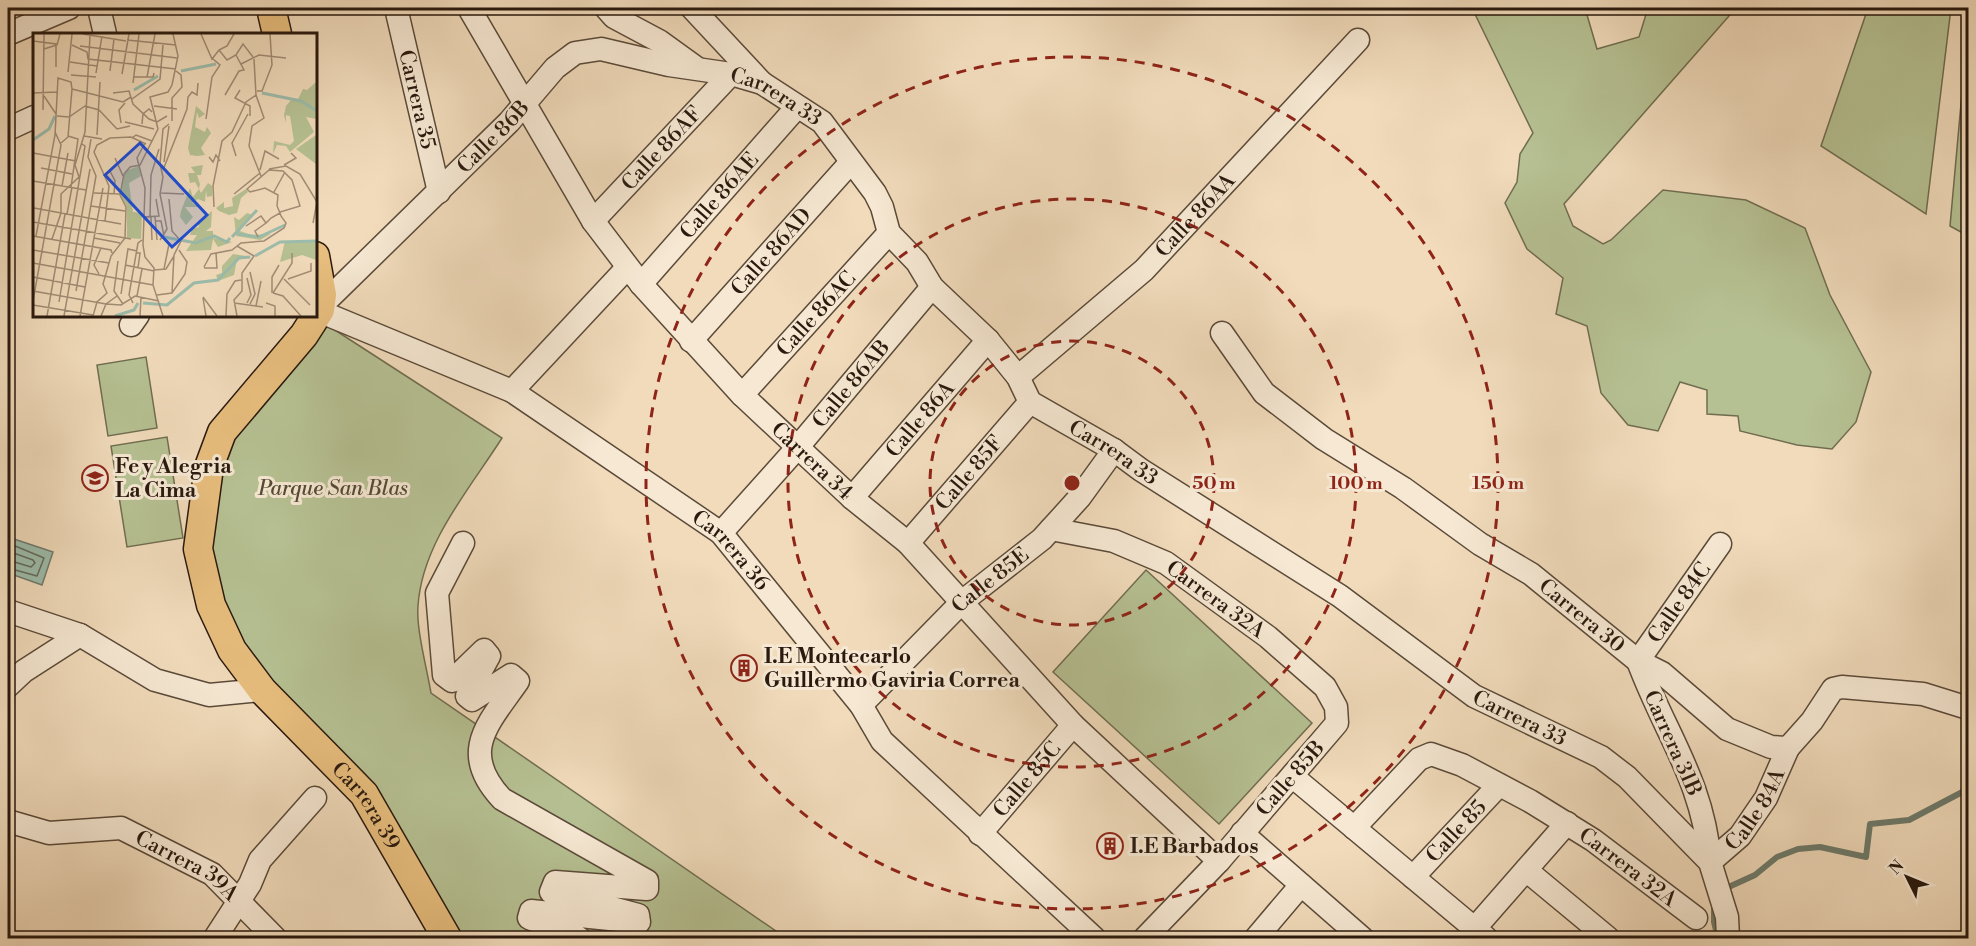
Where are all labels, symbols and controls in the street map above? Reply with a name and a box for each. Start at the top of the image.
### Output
inset map [33,33,316,316]
street label: Carrera 35 [392,48,441,152]
street label: Carrera 33 [727,62,826,132]
street label: Calle 86B [452,95,536,180]
street label: Calle 86AF [616,101,708,196]
street label: Calle 86AE [675,147,765,245]
street label: Calle 86AA [1150,168,1241,263]
street label: Calle 86AD [726,203,818,301]
street label: Calle 86AC [771,266,862,362]
street label: Calle 86AB [807,335,896,434]
street label: Calle 86A [881,376,961,463]
street label: Carrera 33 [1064,415,1163,491]
street label: Carrera 34 [765,417,858,506]
street label: Calle 85F [930,430,1009,516]
place label: Fe y Alegria La Cima [115,454,232,504]
school or university icon: Fe y Alegria La Cima [80,463,110,493]
text: 50 m [1192,472,1236,495]
text: 100 m [1329,472,1383,495]
text: 150 m [1472,472,1525,495]
centre of rings [1062,473,1082,493]
park label: Parque San Blas [257,476,408,502]
street label: Carrera 36 [686,505,775,596]
street label: Calle 85E [946,542,1035,619]
street label: Carrera 32A [1161,555,1270,645]
street label: Calle 84C [1643,558,1717,649]
street label: Carrera 30 [1533,574,1630,659]
place label: I.E Montecarlo Guillermo Gaviria Correa [764,644,1020,694]
building icon: I.E Montecarlo Guillermo Gaviria Correa [729,653,759,683]
street label: Carrera 33 [1468,685,1570,752]
street label: Carrera 31B [1637,687,1707,800]
street label: Calle 85B [1251,736,1331,822]
street label: Calle 85C [988,737,1067,823]
street label: Carrera 39 [326,757,405,855]
street label: Calle 84A [1720,765,1791,857]
street label: Calle 85 [1421,795,1493,869]
street label: Carrera 32A [1574,823,1682,913]
street label: Carrera 39A [131,825,244,908]
building icon: I.E Barbados [1095,831,1125,861]
place label: I.E Barbados [1130,834,1258,860]
north arrow [1877,847,1937,907]
text: N [1885,856,1909,879]

